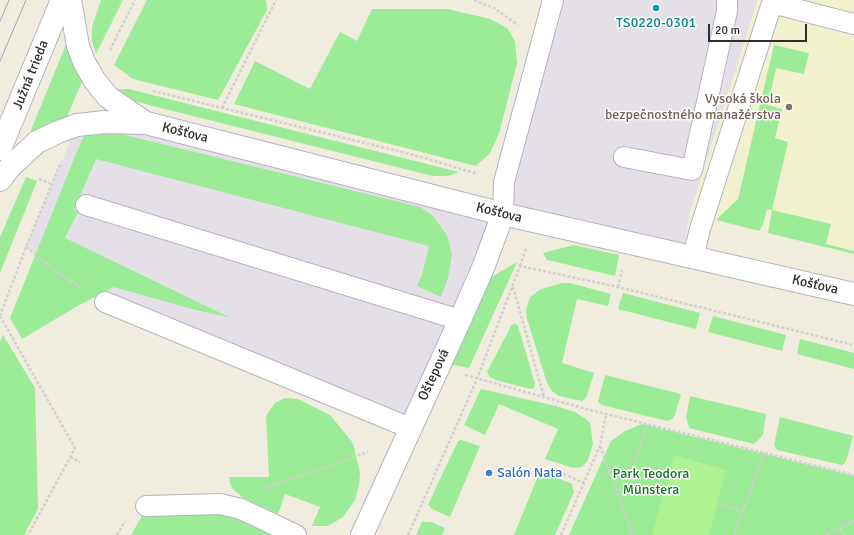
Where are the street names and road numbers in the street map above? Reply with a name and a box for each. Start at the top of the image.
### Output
street label: Južná trieda [9,38,53,112]
street label: Košťova [160,119,210,147]
street label: Košťova [474,199,524,227]
street label: Košťova [790,272,840,298]
street label: Oštepová [415,346,453,404]

